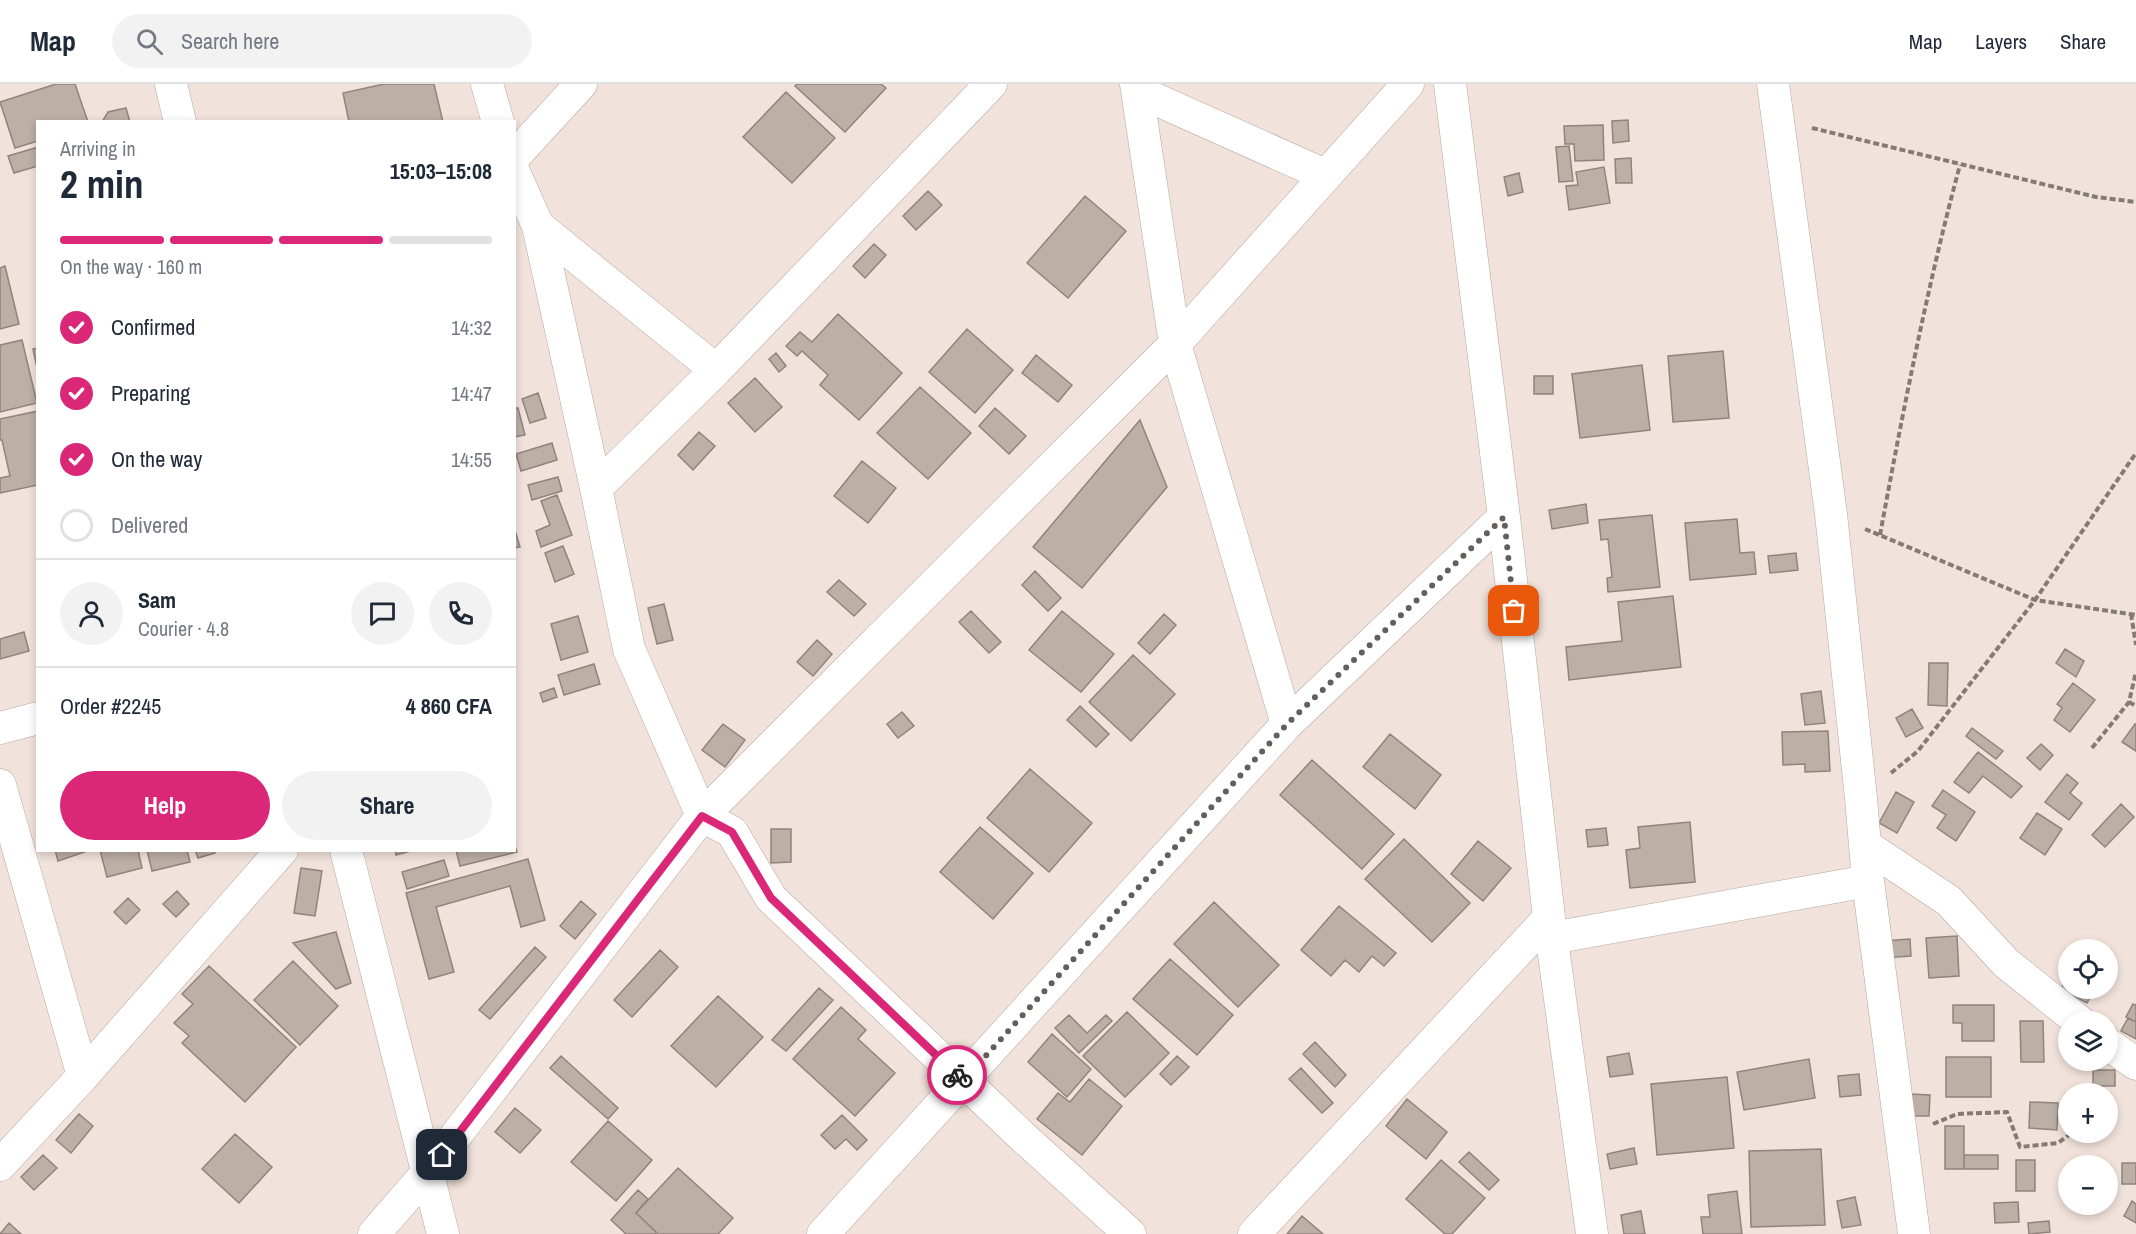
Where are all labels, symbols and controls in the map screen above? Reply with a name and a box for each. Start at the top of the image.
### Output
search box [112,14,532,68]
text: Map [30,22,76,60]
icon: search [133,25,166,58]
text: Search here [181,26,279,56]
text: Map [1909,27,1942,56]
text: Layers [1975,27,2027,56]
text: Share [2060,27,2106,56]
text: Arriving in [60,135,136,162]
text: 15:03–15:08 [390,156,492,186]
text: 2 min [60,158,144,210]
text: On the way · 160 m [60,253,202,280]
icon: check [60,311,93,344]
text: Confirmed [111,312,195,342]
text: 14:32 [451,314,492,341]
icon: check [60,377,93,410]
text: Preparing [111,378,190,408]
text: 14:47 [451,380,492,407]
icon: check [60,443,93,476]
text: On the way [111,444,202,474]
text: 14:55 [451,446,492,473]
text: Delivered [111,510,188,540]
button: person [60,582,123,645]
button: chat [351,582,414,645]
button: phone [429,582,492,645]
text: Sam [138,585,176,615]
pin [1488,585,1539,636]
icon: bag [1497,594,1530,627]
text: Courier · 4.8 [138,615,229,642]
text: Order #2245 [60,691,161,721]
text: 4 860 CFA [406,691,492,721]
button: Help [60,771,270,840]
button: Share [282,771,492,840]
map controls [2058,939,2118,1215]
button: locate [2058,939,2118,999]
button: layers [2058,1011,2118,1071]
courier [927,1045,987,1105]
icon: bike [941,1059,974,1092]
button: + [2058,1083,2118,1143]
pin [416,1129,467,1180]
icon: home [425,1138,458,1171]
button: − [2058,1155,2118,1215]

